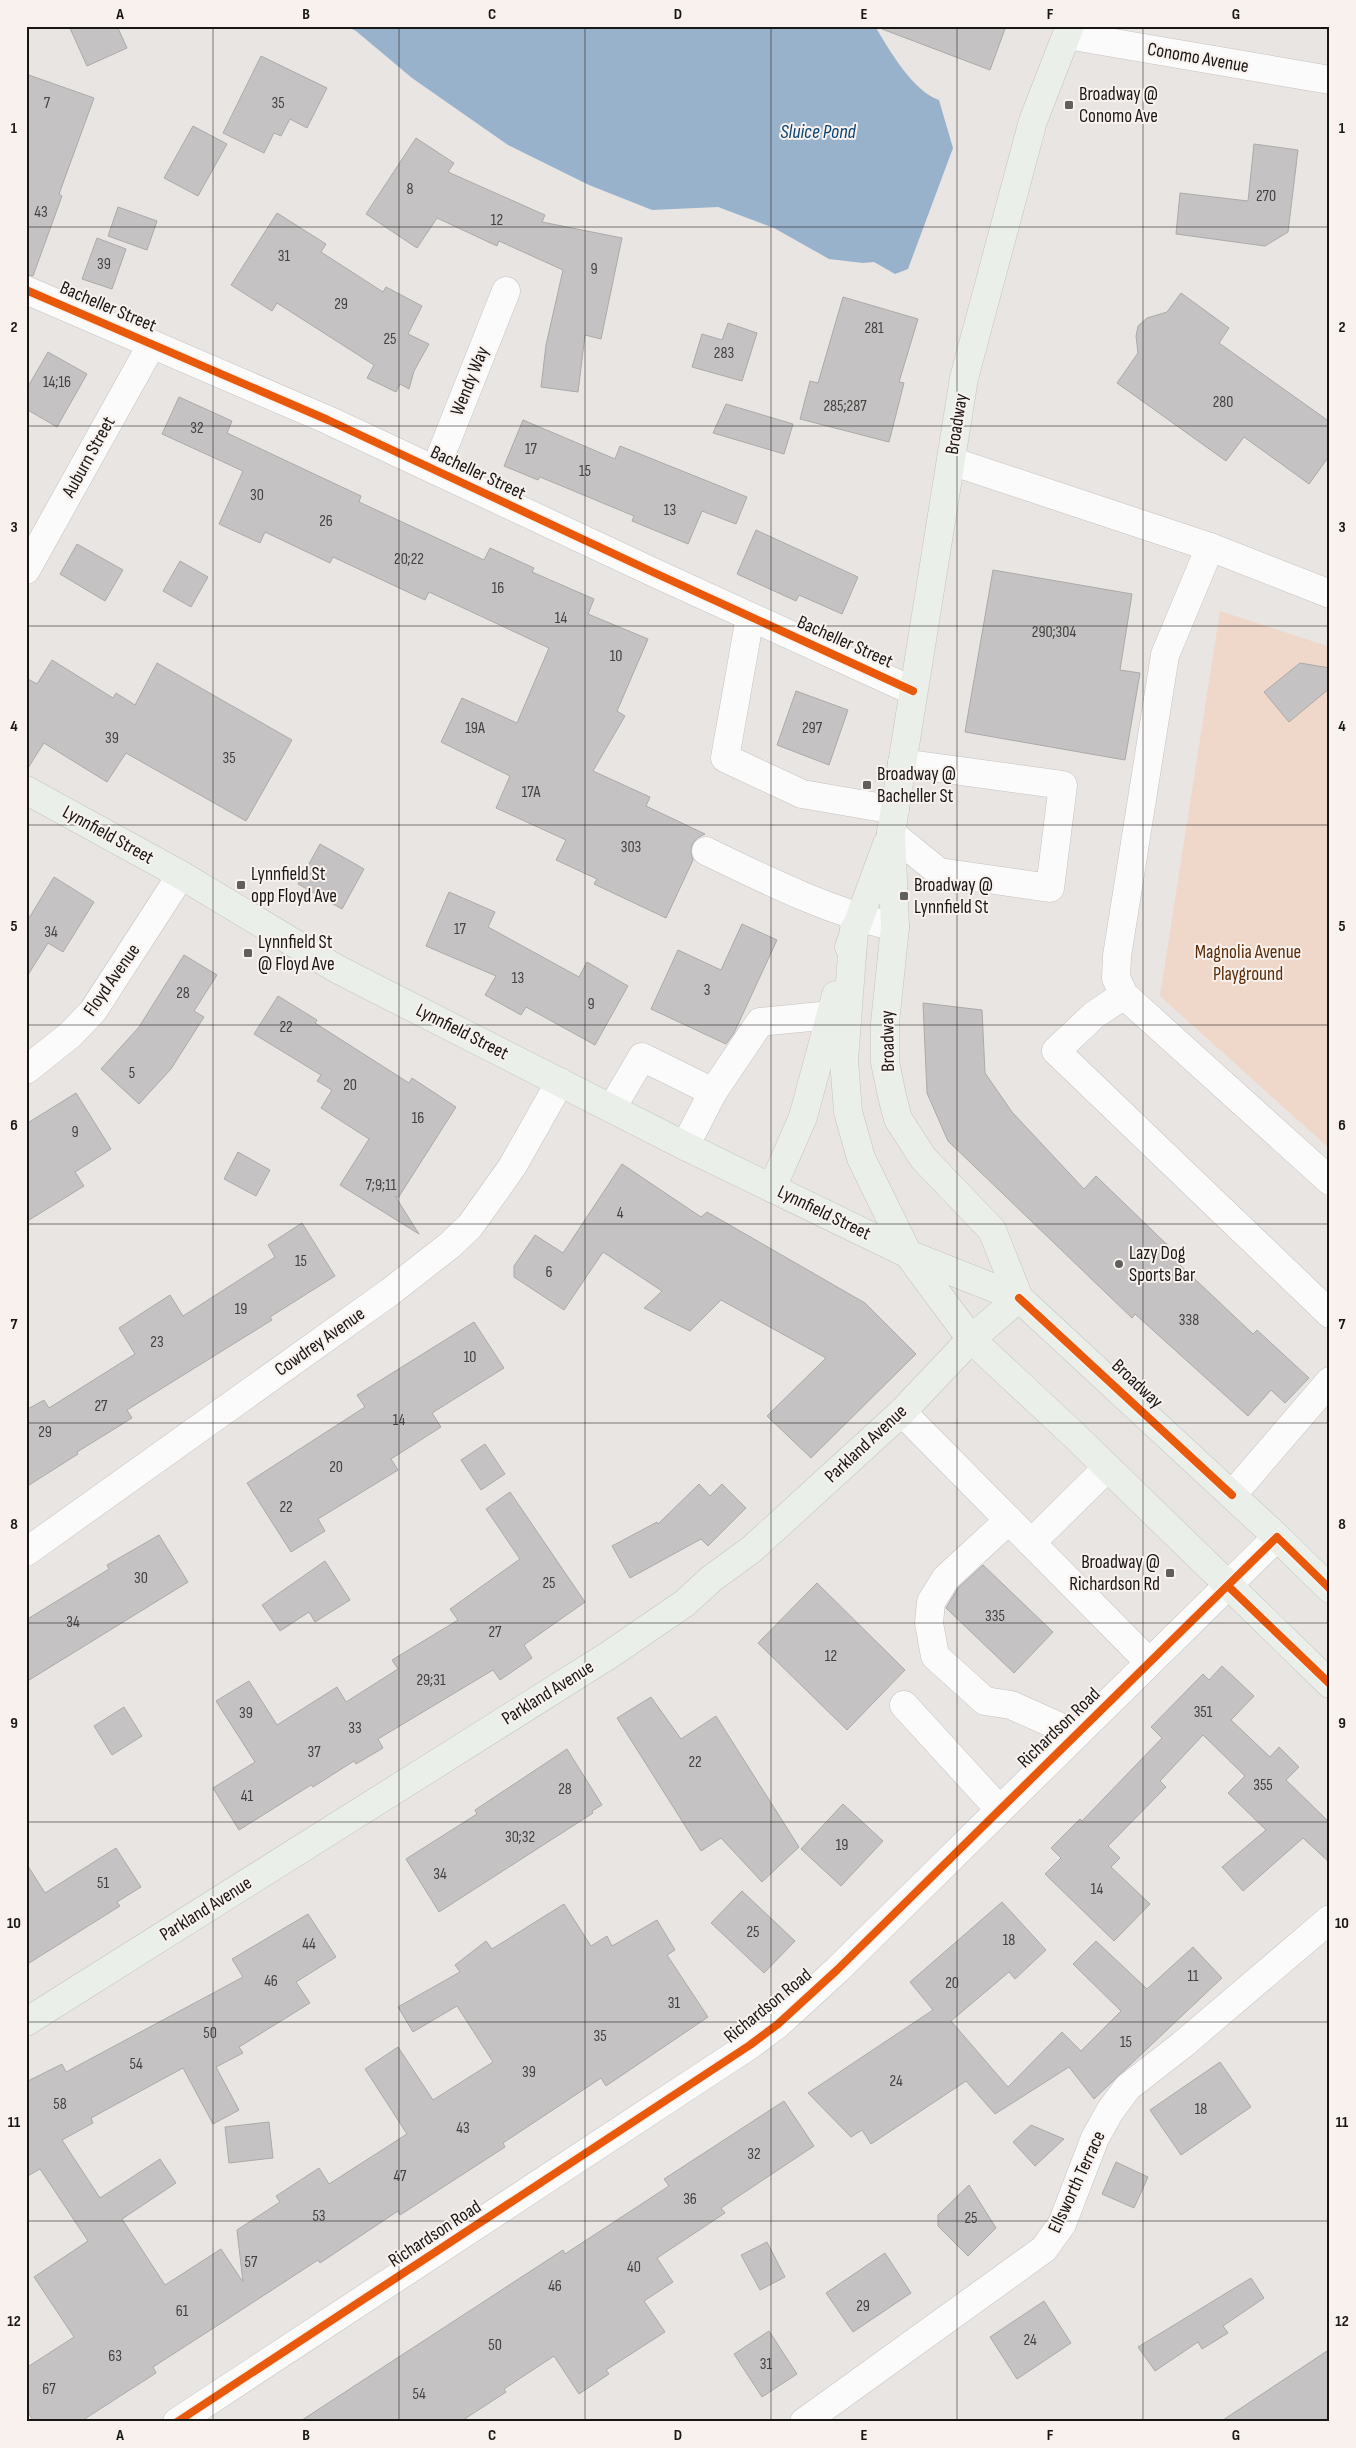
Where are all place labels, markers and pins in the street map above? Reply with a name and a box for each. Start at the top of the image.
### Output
place label: Broadway @ Conomo Ave [1079,83,1158,128]
marker: Broadway @ Conomo Ave [1063,99,1075,111]
place label: Broadway @ Bacheller St [877,763,956,808]
marker: Broadway @ Bacheller St [861,779,873,791]
place label: Lynnfield St opp Floyd Ave [251,863,337,908]
place label: Broadway @ Lynnfield St [914,874,993,919]
marker: Lynnfield St opp Floyd Ave [235,879,247,891]
marker: Broadway @ Lynnfield St [898,890,910,902]
place label: Lynnfield St @ Floyd Ave [258,931,335,976]
marker: Lynnfield St @ Floyd Ave [242,947,254,959]
place label: Lazy Dog Sports Bar [1129,1242,1196,1287]
marker: Lazy Dog Sports Bar [1113,1258,1125,1270]
place label: Broadway @ Richardson Rd [1069,1551,1160,1596]
marker: Broadway @ Richardson Rd [1164,1567,1176,1579]

